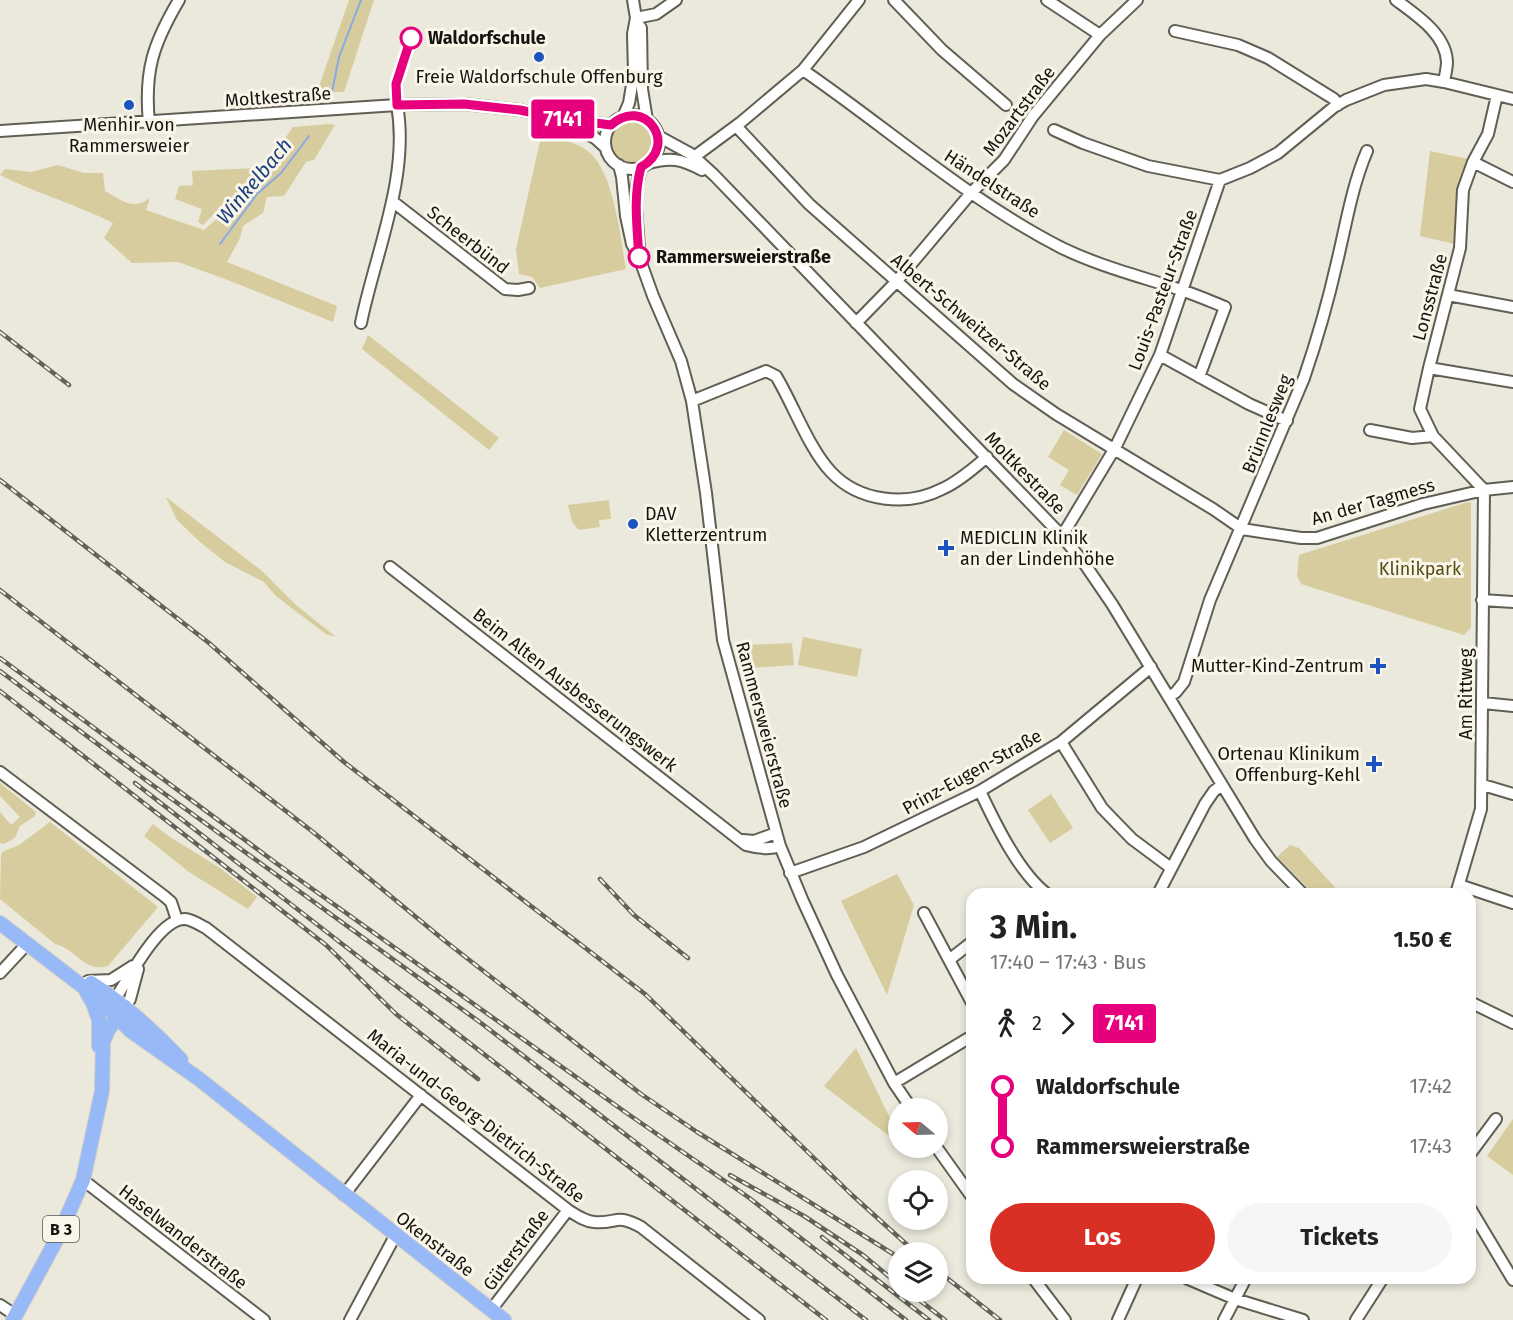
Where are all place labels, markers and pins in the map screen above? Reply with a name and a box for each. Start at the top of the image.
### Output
marker: Waldorfschule [400,27,422,49]
place label: Waldorfschule [428,27,546,49]
marker: Freie Waldorfschule Offenburg [532,50,546,64]
place label: Freie Waldorfschule Offenburg [415,66,663,88]
marker: Menhir von Rammersweier [122,98,136,112]
place label: Menhir von Rammersweier [69,114,189,157]
marker: Rammersweierstraße [628,246,650,268]
place label: Rammersweierstraße [656,246,831,268]
place label: DAV Kletterzentrum [645,503,767,546]
marker: DAV Kletterzentrum [626,517,640,531]
place label: MEDICLIN Klinik an der Lindenhöhe [960,527,1115,570]
marker: MEDICLIN Klinik an der Lindenhöhe [937,539,955,557]
place label: Mutter-Kind-Zentrum [1191,655,1364,677]
marker: Mutter-Kind-Zentrum [1369,657,1387,675]
place label: Ortenau Klinikum Offenburg-Kehl [1217,743,1360,786]
marker: Ortenau Klinikum Offenburg-Kehl [1365,755,1383,773]

